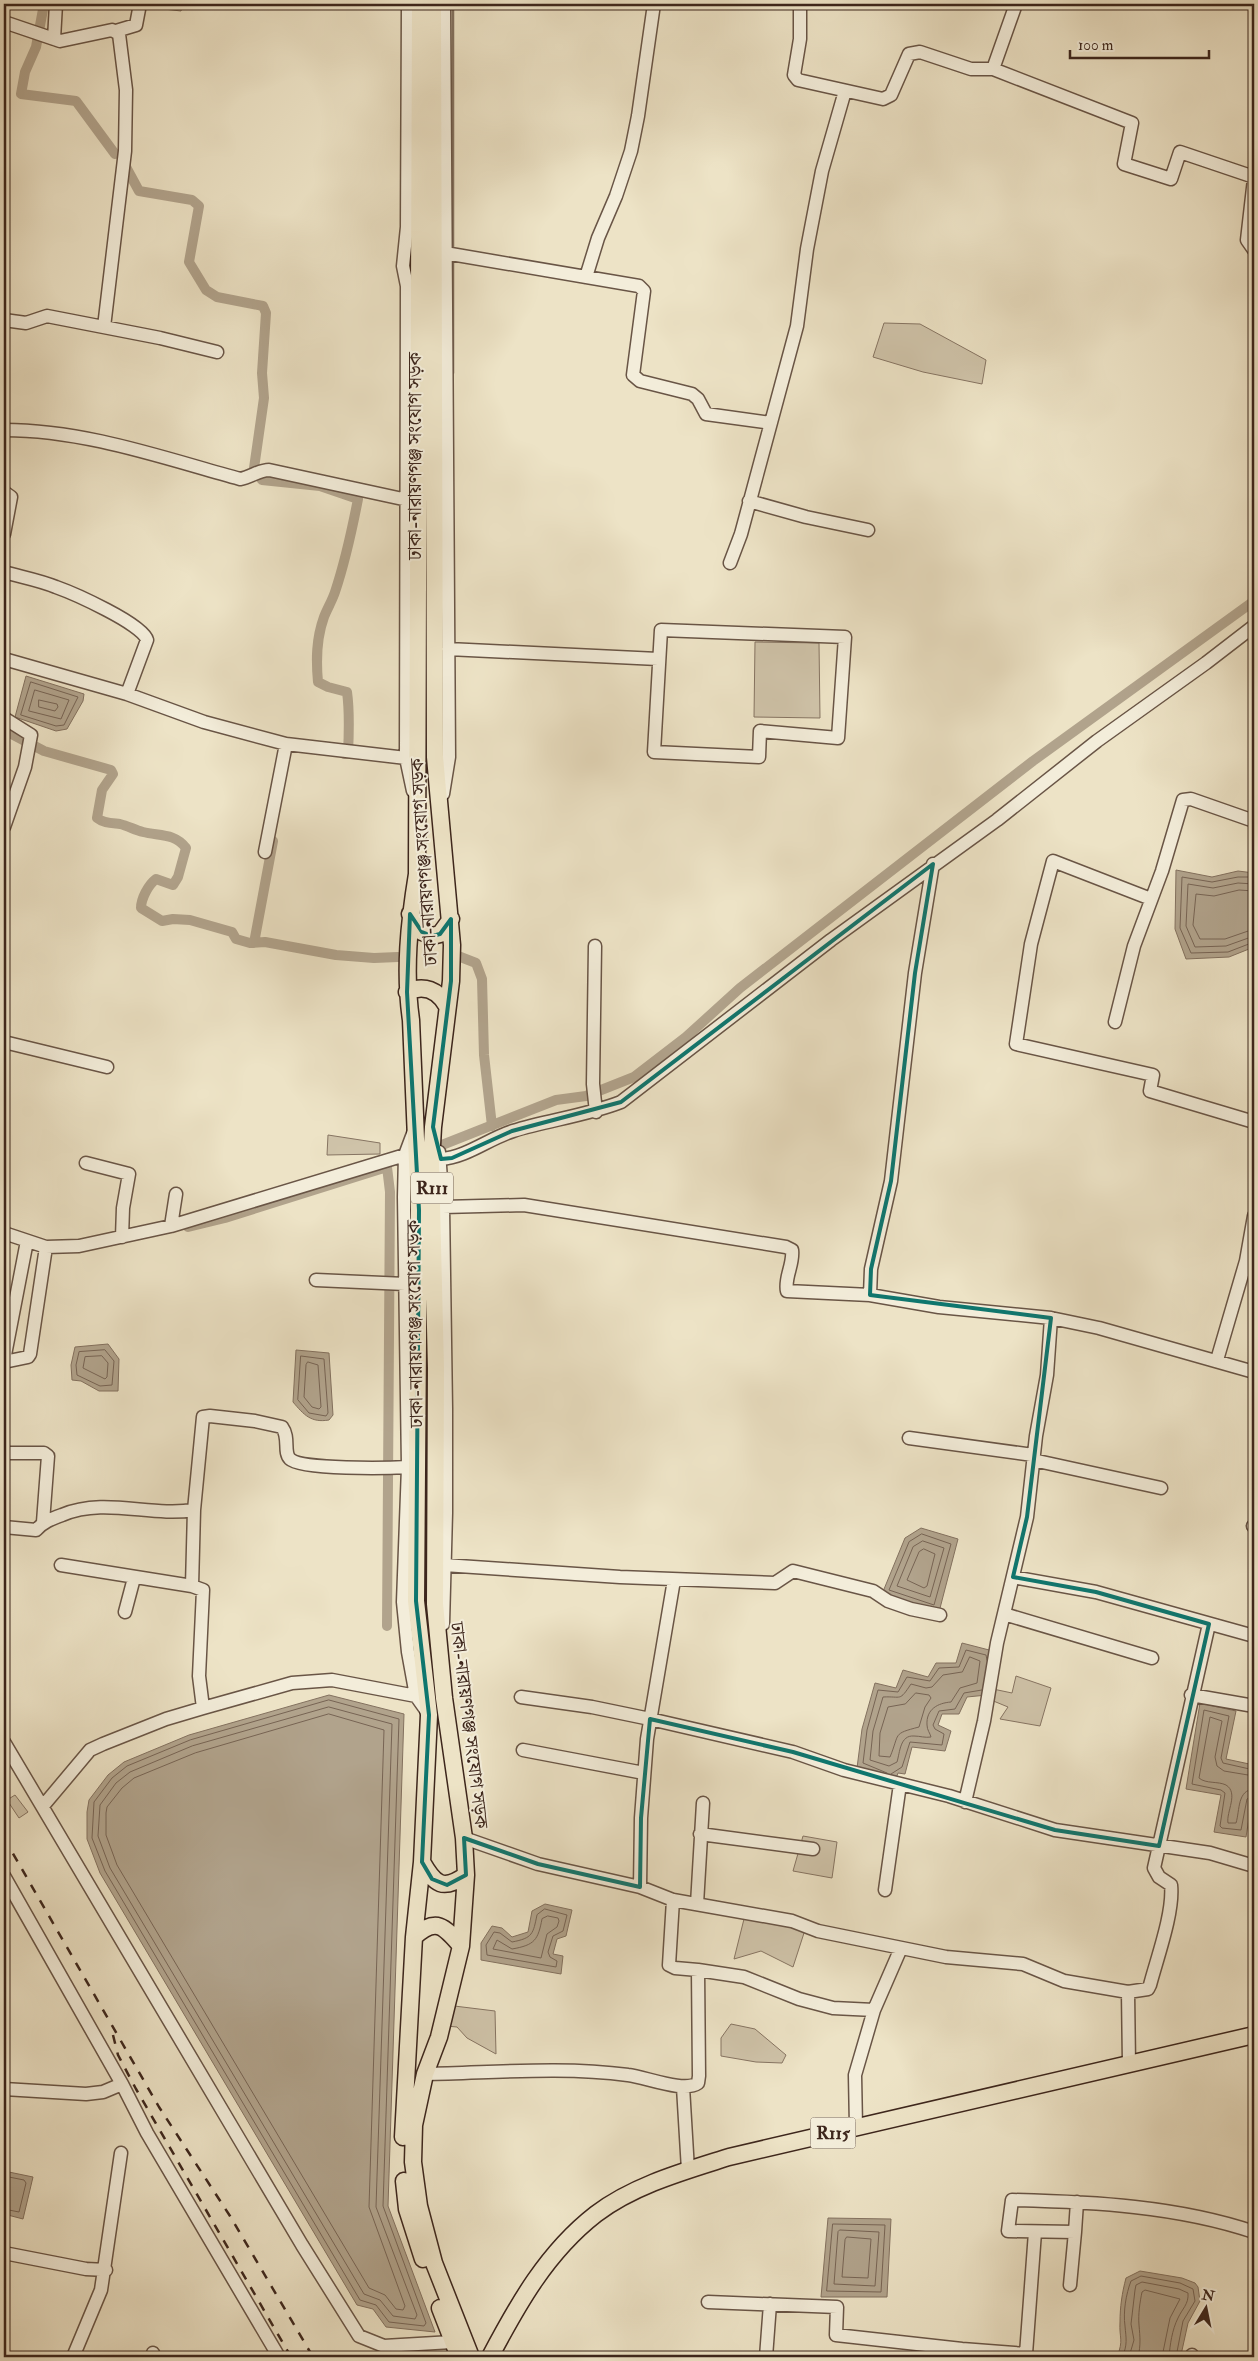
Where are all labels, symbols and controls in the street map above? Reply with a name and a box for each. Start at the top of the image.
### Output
scale bar [1070,28,1209,60]
text: 100 m [1078,36,1114,55]
street label: ঢাকা-নারায়ণগঞ্জ সংযোগ সড়ক [403,351,427,561]
street label: ঢাকা-নারায়ণগঞ্জ সংযোগ সড়ক [405,757,443,967]
road number: R111 [411,1172,453,1204]
street label: ঢাকা-নারায়ণগঞ্জ সংযোগ সড়ক [401,1219,429,1429]
street label: ঢাকা-নারায়ণগঞ্জ সংযোগ সড়ক [444,1620,494,1830]
road number: R115 [810,2118,856,2148]
north arrow [1180,2284,1230,2334]
text: N [1200,2286,1216,2305]

